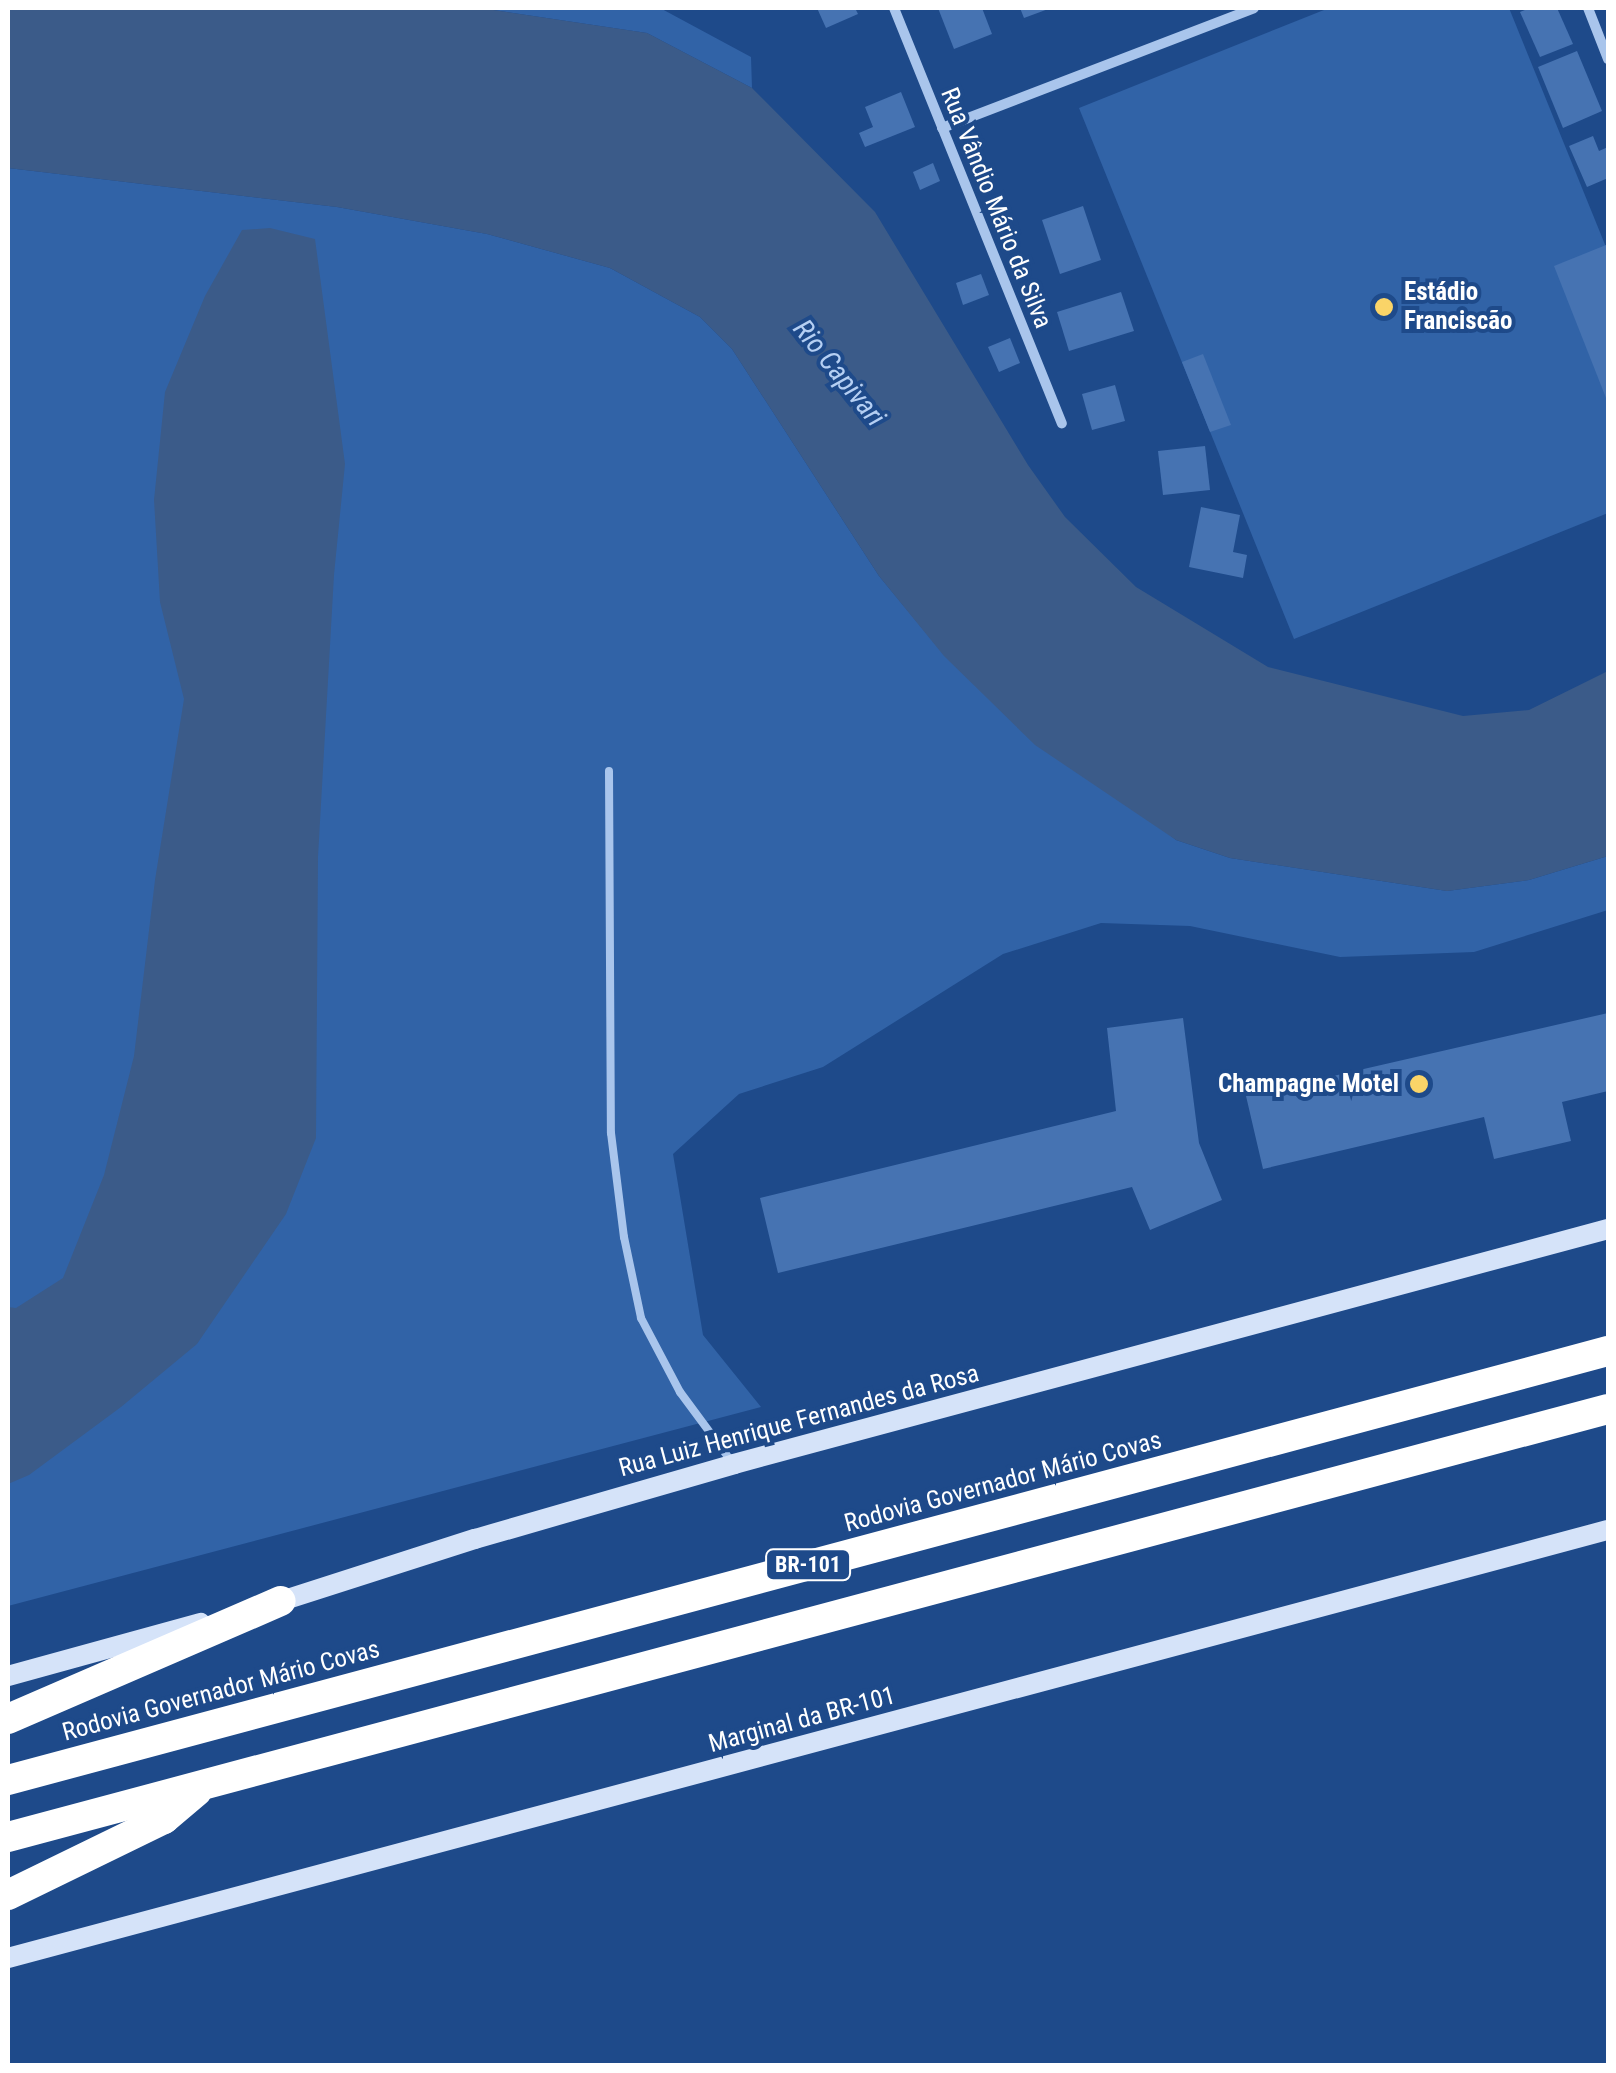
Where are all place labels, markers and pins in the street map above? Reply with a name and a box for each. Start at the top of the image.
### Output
place label: Estádio Franciscão [1404,278,1512,337]
marker: Estádio Franciscão [1373,296,1395,318]
place label: Champagne Motel [1218,1069,1399,1099]
marker: Champagne Motel [1408,1073,1430,1095]

